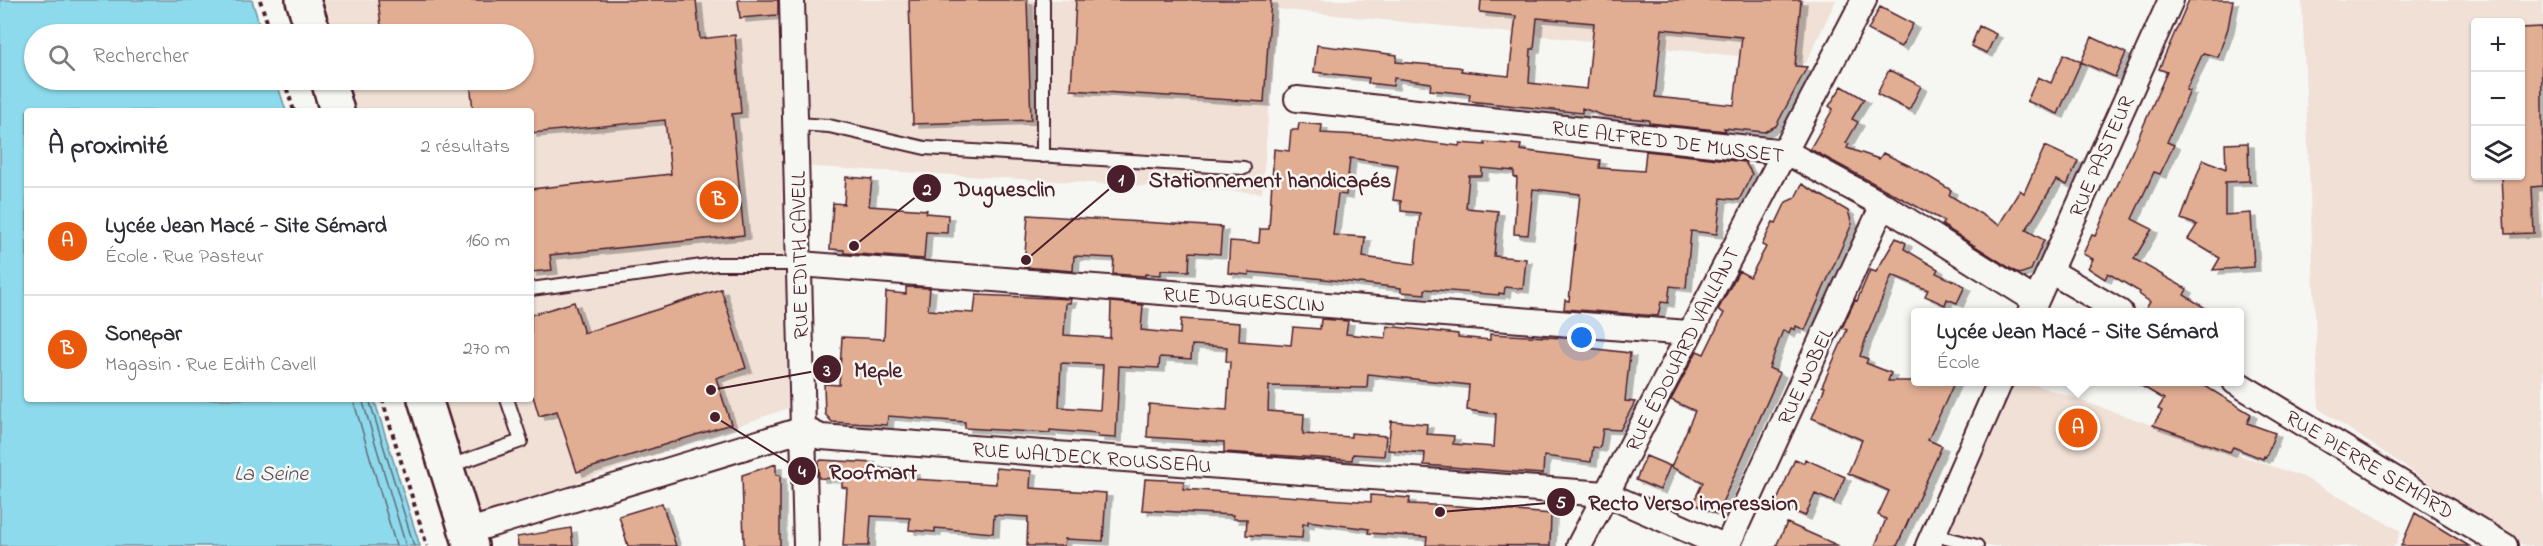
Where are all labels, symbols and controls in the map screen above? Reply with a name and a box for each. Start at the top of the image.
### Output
map controls [2471,18,2525,180]
button: + [2471,18,2525,72]
search box [24,24,534,90]
icon: search [45,41,78,74]
text: Rechercher [93,41,189,73]
button: − [2471,72,2525,126]
street label: RUE PASTEUR [2063,91,2143,222]
street label: RUE ALFRED DE MUSSET [1550,114,1785,172]
button: layers [2471,126,2525,180]
text: À proximité [48,128,168,166]
text: 2 résultats [421,133,510,162]
callout: Stationnement handicapés [1106,159,1403,199]
text: Stationnement handicapés [1149,166,1391,198]
callout: Duguesclin [912,168,1067,208]
text: 1 [1118,168,1124,194]
street label: RUE EDITH CAVELL [785,170,817,339]
text: Duguesclin [954,175,1055,208]
pin: B [700,178,738,222]
text: 2 [922,178,932,204]
text: Lycée Jean Macé - Site Sémard [105,211,387,243]
text: A [61,227,74,256]
text: 160 m [466,227,510,256]
text: École · Rue Pasteur [105,243,263,272]
street label: RUE ÉDOUARD VAILLANT [1619,243,1748,457]
street label: RUE DUGUESCLIN [1162,280,1326,322]
popup [1911,308,2244,386]
text: Lycée Jean Macé - Site Sémard [1937,317,2218,349]
text: Sonepar [105,319,182,351]
your location [1567,323,1596,352]
street label: RUE NOBEL [1771,323,1842,430]
text: B [61,335,74,364]
text: 270 m [463,335,510,364]
callout: Meple [812,349,914,389]
text: École [1937,349,1980,378]
text: Magasin · Rue Edith Cavell [105,351,316,380]
text: Meple [854,356,903,388]
text: 3 [822,359,831,385]
street label: RUE PIERRE SEMARD [2279,404,2459,528]
pin: A [2058,406,2098,450]
street label: RUE WALDECK ROUSSEAU [971,436,1212,482]
callout: Roofmart [787,451,928,491]
text: Roofmart [829,458,917,490]
water label: La Seine [234,459,309,491]
text: 4 [798,460,806,486]
callout: Recto Verso impression [1546,482,1810,522]
text: Recto Verso impression [1588,489,1798,521]
text: 5 [1556,491,1567,517]

